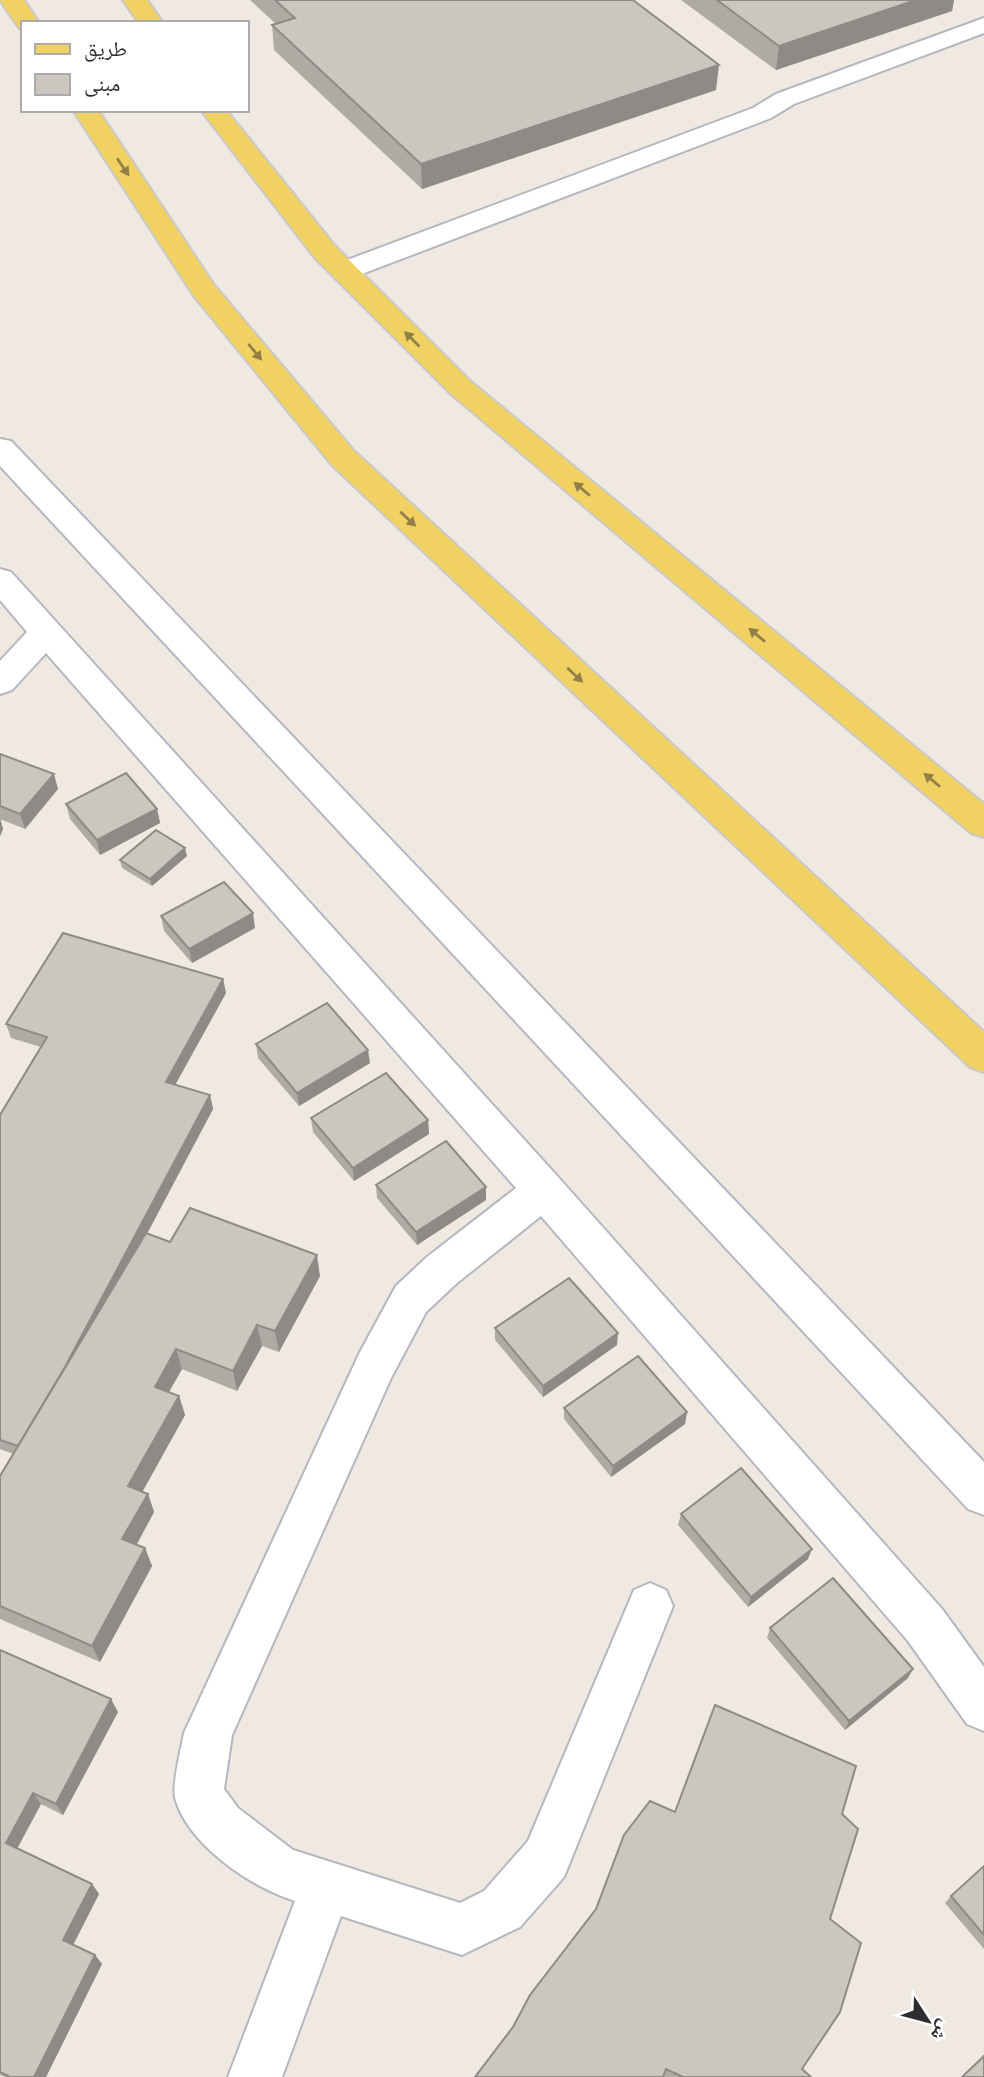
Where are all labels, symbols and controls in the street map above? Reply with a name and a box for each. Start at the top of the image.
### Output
legend [21,21,248,112]
text: طريق [84,35,127,62]
text: مبنى [84,70,120,97]
one-way arrow [116,158,130,176]
one-way arrow [404,331,420,348]
one-way arrow [248,342,263,360]
one-way arrow [573,482,590,497]
one-way arrow [399,511,416,527]
one-way arrow [748,628,765,643]
one-way arrow [566,666,583,682]
one-way arrow [923,773,941,788]
north arrow [893,1986,963,2056]
text: ش [925,2015,957,2046]

